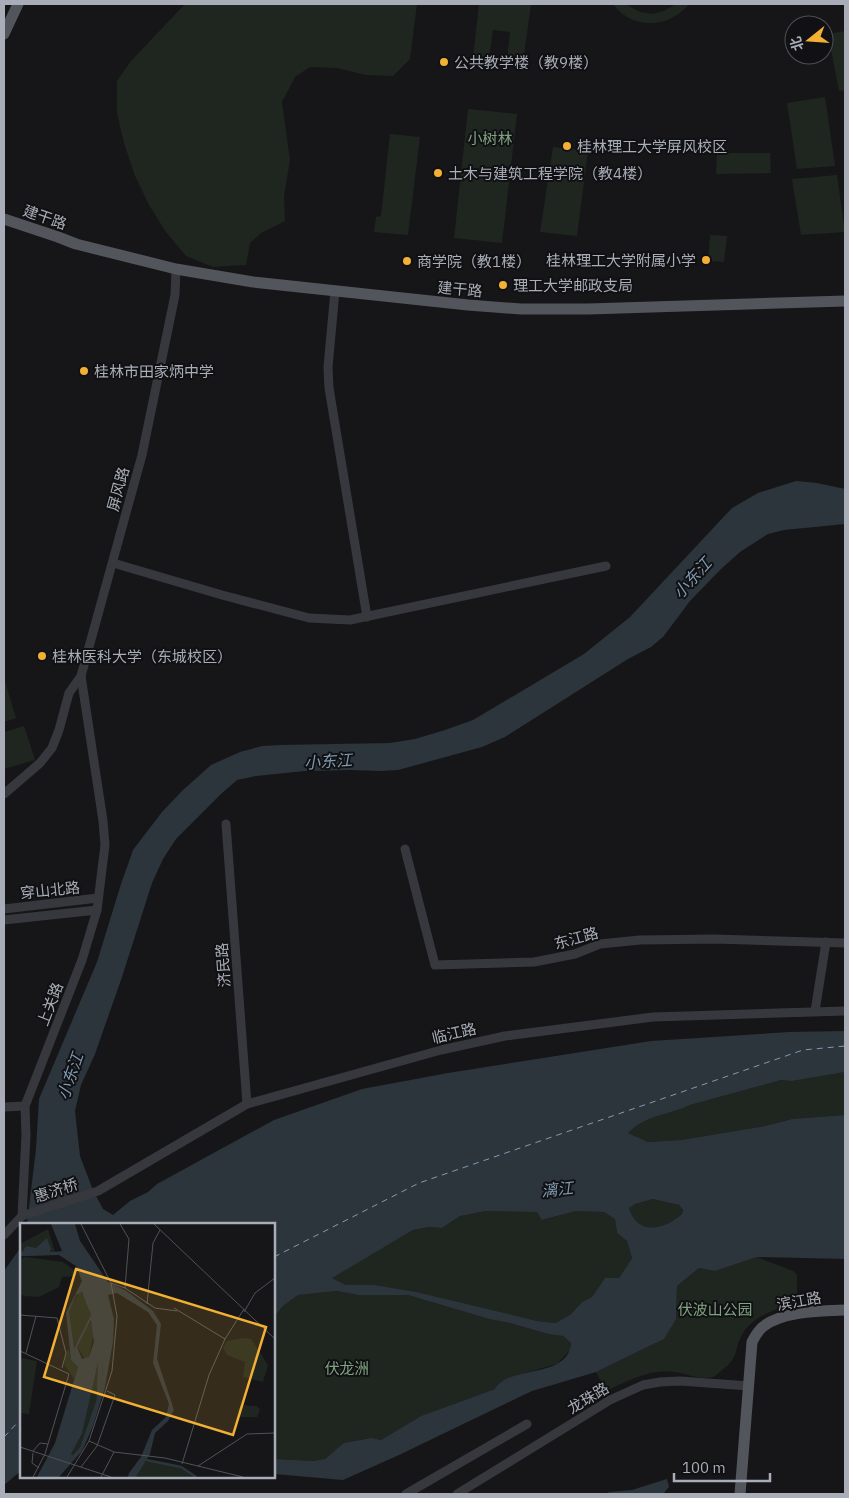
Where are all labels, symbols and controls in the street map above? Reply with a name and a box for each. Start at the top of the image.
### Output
north arrow [784,15,834,65]
text: 北 [786,34,807,53]
place label: 公共教学楼（教9楼） [454,53,598,72]
marker: 公共教学楼（教9楼） [438,56,450,68]
park label: 小树林 [467,129,513,148]
place label: 桂林理工大学屏风校区 [577,137,727,156]
marker: 桂林理工大学屏风校区 [561,140,573,152]
place label: 土木与建筑工程学院（教4楼） [448,164,652,183]
marker: 土木与建筑工程学院（教4楼） [432,167,444,179]
street label: 建干路 [21,201,69,233]
place label: 桂林理工大学附属小学 [546,251,696,270]
place label: 商学院（教1楼） [417,252,531,271]
marker: 桂林理工大学附属小学 [700,254,712,266]
marker: 商学院（教1楼） [401,255,413,267]
place label: 理工大学邮政支局 [513,276,633,295]
street label: 建干路 [437,278,483,300]
marker: 理工大学邮政支局 [497,279,509,291]
place label: 桂林市田家炳中学 [94,362,214,381]
marker: 桂林市田家炳中学 [78,365,90,377]
street label: 屏风路 [103,465,133,513]
water label: 小东江 [669,552,717,603]
place label: 桂林医科大学（东城校区） [52,647,232,666]
marker: 桂林医科大学（东城校区） [36,650,48,662]
water label: 小东江 [303,749,355,773]
street label: 穿山北路 [19,877,81,903]
street label: 东江路 [552,923,600,953]
street label: 济民路 [212,942,234,988]
street label: 上关路 [33,980,67,1028]
street label: 临江路 [430,1019,478,1047]
water label: 小东江 [53,1048,88,1102]
street label: 惠济桥 [32,1174,80,1206]
water label: 漓江 [540,1177,576,1201]
inset map [20,1223,275,1478]
street label: 滨江路 [775,1288,823,1314]
park label: 伏波山公园 [677,1300,753,1319]
park label: 伏龙洲 [324,1359,370,1378]
street label: 龙珠路 [564,1378,612,1418]
scale bar [674,1450,770,1482]
text: 100 m [682,1458,726,1477]

